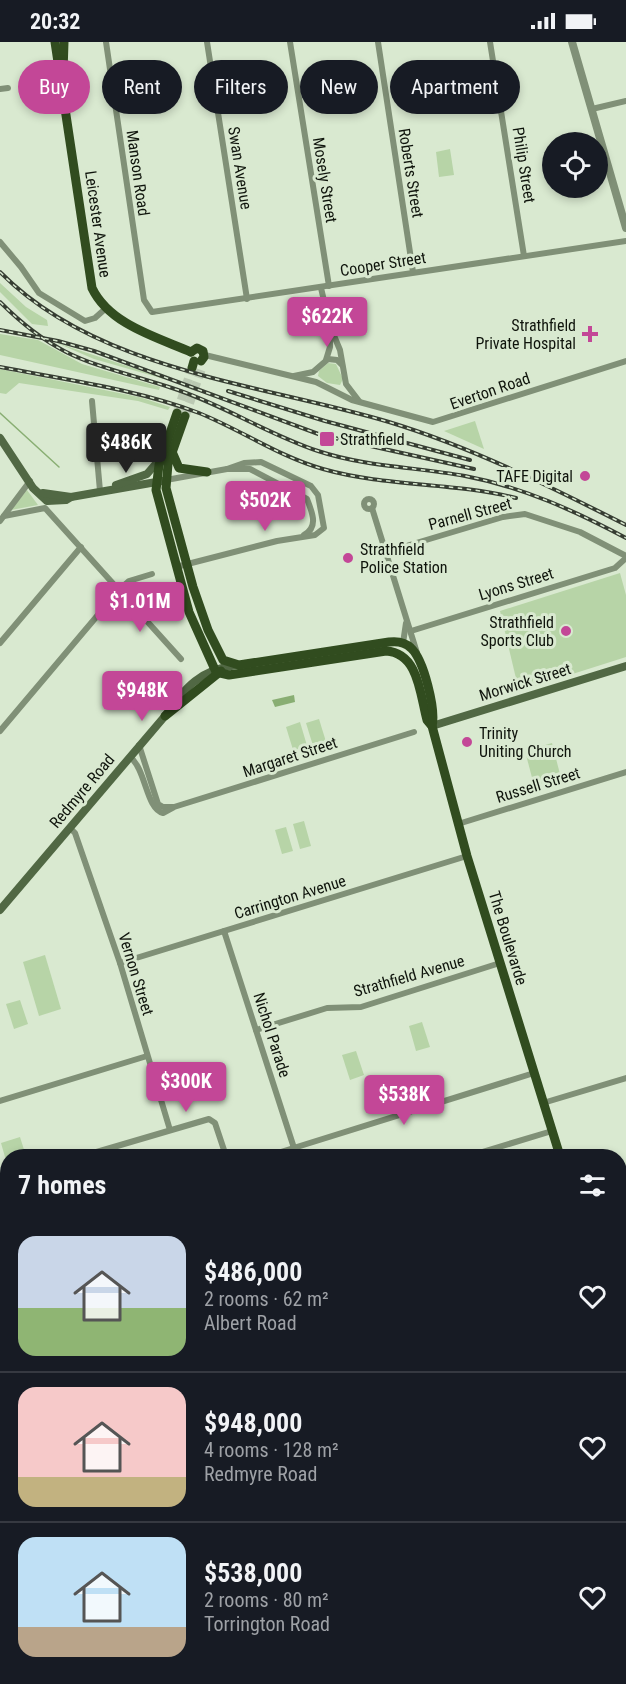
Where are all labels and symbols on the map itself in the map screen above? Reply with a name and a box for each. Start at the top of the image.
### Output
street label: Swan Avenue [224,125,256,211]
street label: Philip Street [509,126,539,205]
street label: Roberts Street [395,127,427,219]
street label: Manson Road [123,129,153,217]
street label: Mosely Street [309,136,341,224]
street label: Leicester Avenue [81,169,115,279]
street label: Cooper Street [339,248,427,280]
pin: $622K [285,297,369,348]
place label: Strathfield Private Hospital [475,316,576,353]
marker: Strathfield Private Hospital [581,325,599,343]
street label: Everton Road [447,368,533,414]
pin: $486K [84,423,168,474]
marker: Strathfield [318,430,336,448]
place label: Strathfield [340,430,405,449]
place label: TAFE Digital [496,467,573,486]
marker: TAFE Digital [578,469,592,483]
pin: $502K [223,481,307,532]
street label: Parnell Street [426,494,514,534]
place label: Strathfield Police Station [360,540,448,577]
marker: Strathfield Police Station [341,551,355,565]
street label: Lyons Street [476,564,556,604]
pin: $1.01M [91,582,189,633]
place label: Strathfield Sports Club [480,613,554,650]
marker: Strathfield Sports Club [559,624,573,638]
street label: Morwick Street [477,659,573,705]
pin: $948K [100,671,184,722]
place label: Trinity Uniting Church [479,724,572,761]
street label: Margaret Street [240,733,340,781]
marker: Trinity Uniting Church [460,735,474,749]
street label: Redmyre Road [46,750,118,832]
street label: Russell Street [494,763,583,807]
street label: Carrington Avenue [232,871,348,923]
street label: The Boulevarde [485,889,531,987]
street label: Vernon Street [114,930,158,1018]
street label: Strathfield Avenue [351,951,467,1001]
street label: Nichol Parade [249,990,295,1080]
pin: $300K [144,1062,228,1113]
pin: $538K [362,1075,446,1126]

